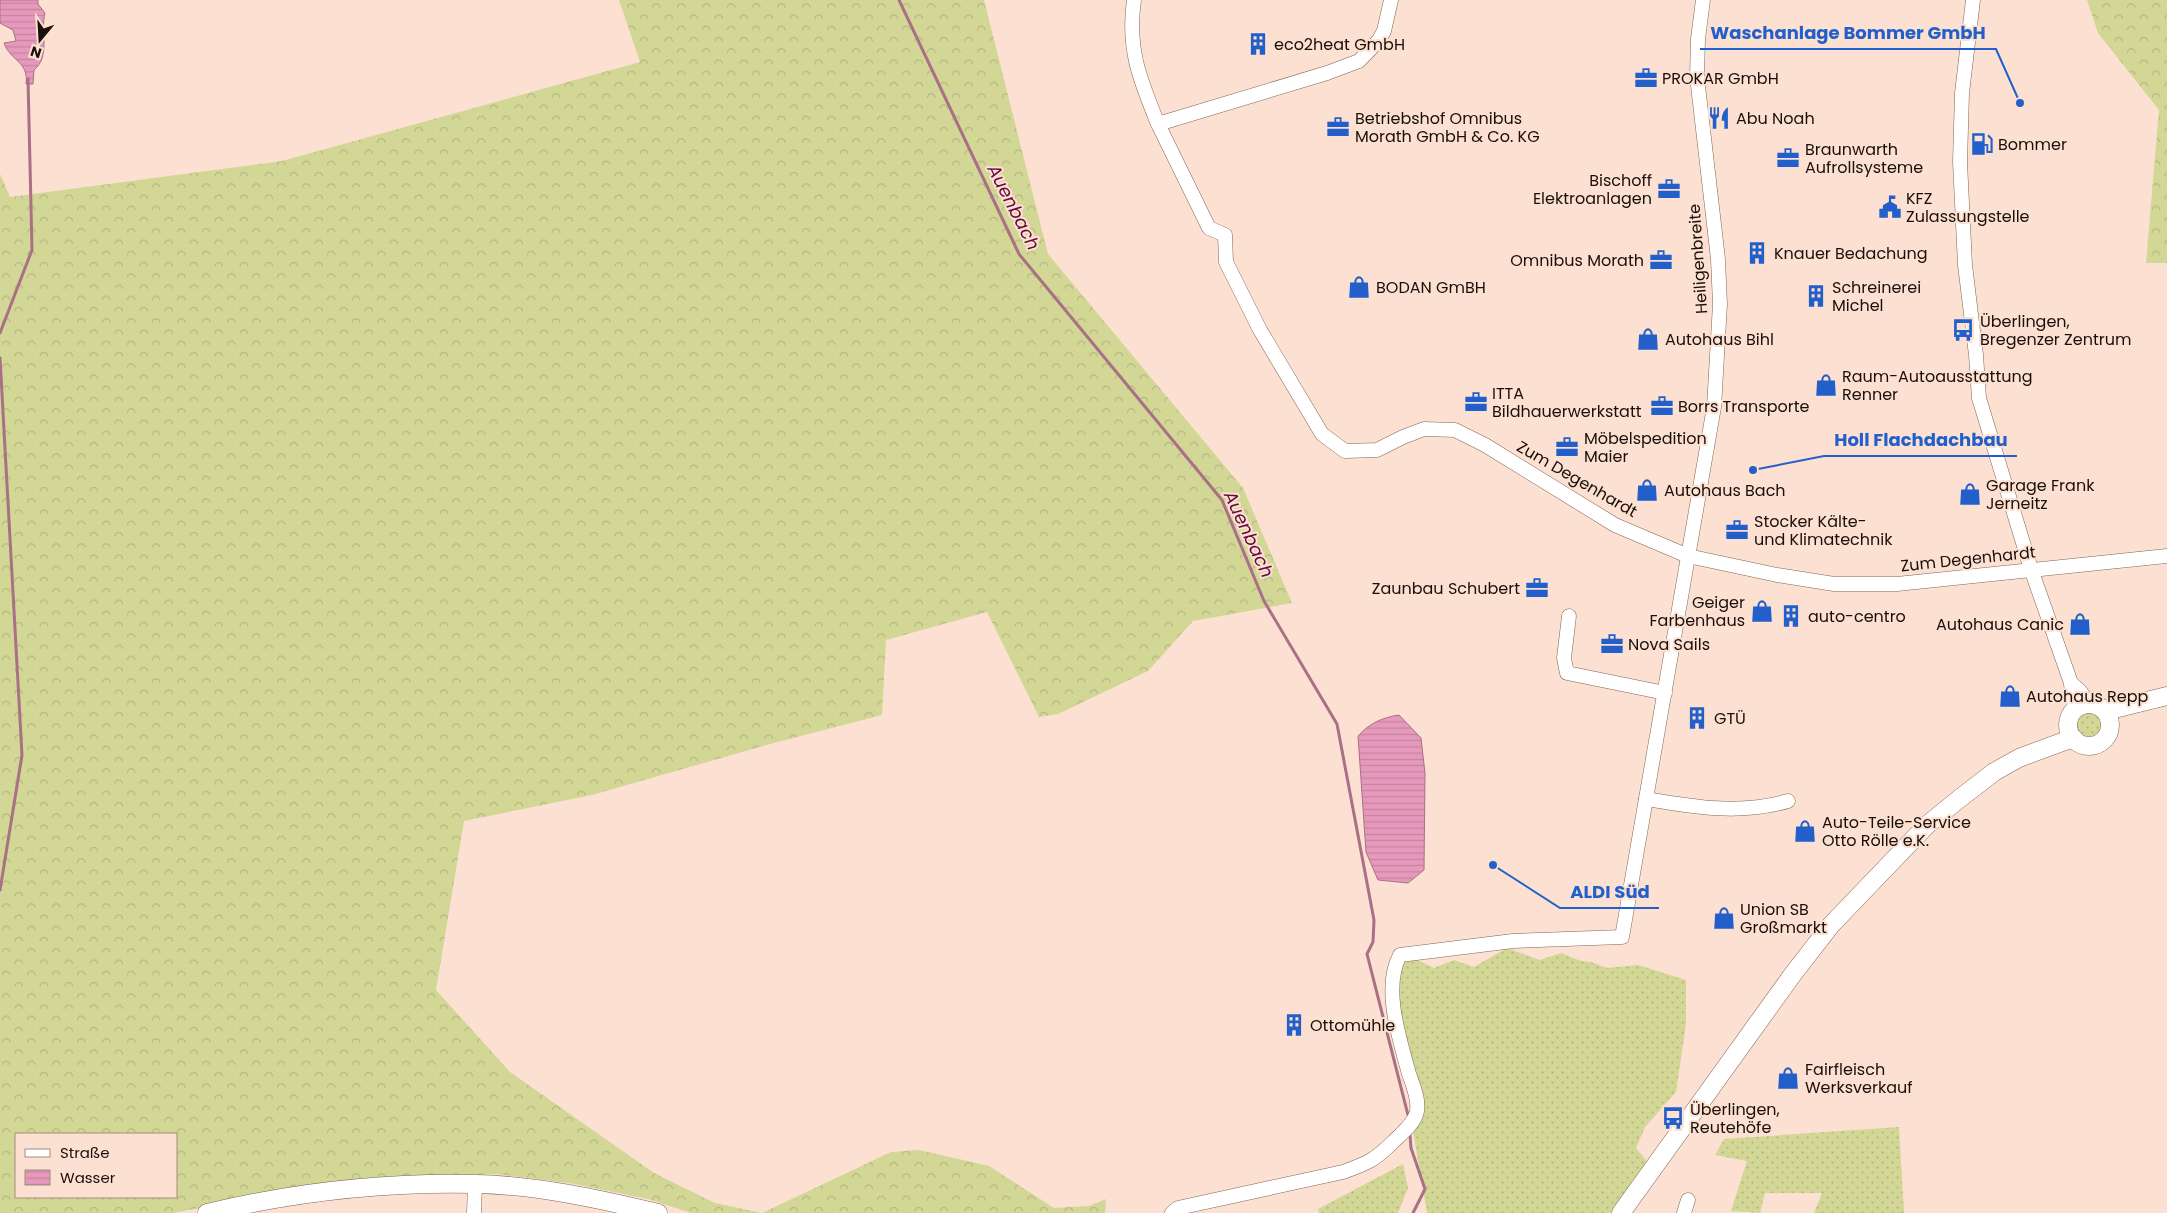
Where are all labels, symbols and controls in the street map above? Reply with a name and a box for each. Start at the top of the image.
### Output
north arrow [15,15,65,65]
callout: Waschanlage Bommer GmbH [1700,16,1996,49]
text: Waschanlage Bommer GmbH [1710,20,1986,45]
building icon: eco2heat GmbH [1245,31,1271,57]
place label: eco2heat GmbH [1274,33,1405,56]
text: N [28,41,44,64]
office icon: PROKAR GmbH [1633,65,1659,91]
place label: PROKAR GmbH [1662,67,1779,90]
restaurant icon: Abu Noah [1706,105,1732,131]
place label: Betriebshof Omnibus Morath GmbH & Co. KG [1355,107,1540,148]
place label: Abu Noah [1736,107,1815,130]
office icon: Betriebshof Omnibus Morath GmbH & Co. KG [1325,114,1351,140]
fuel station icon: Bommer [1969,131,1995,157]
place label: Bommer [1998,133,2067,156]
place label: Braunwarth Aufrollsysteme [1805,138,1923,179]
office icon: Braunwarth Aufrollsysteme [1775,145,1801,171]
water label: Auenbach [981,159,1046,254]
place label: Bischoff Elektroanlagen [1533,169,1652,210]
office icon: Bischoff Elektroanlagen [1656,176,1682,202]
place label: KFZ Zulassungstelle [1906,187,2030,228]
public building icon: KFZ Zulassungstelle [1877,194,1903,220]
street label: Heiligenbreite [1683,203,1713,315]
building icon: Knauer Bedachung [1744,240,1770,266]
place label: Knauer Bedachung [1774,242,1928,265]
office icon: Omnibus Morath [1648,247,1674,273]
place label: Omnibus Morath [1510,249,1644,272]
shop icon: BODAN GmBH [1346,274,1372,300]
place label: BODAN GmBH [1376,276,1486,299]
place label: Schreinerei Michel [1832,276,1921,317]
building icon: Schreinerei Michel [1803,283,1829,309]
place label: Überlingen, Bregenzer Zentrum [1980,310,2131,351]
bus stop icon: Überlingen, Bregenzer Zentrum [1950,317,1976,343]
shop icon: Autohaus Bihl [1635,326,1661,352]
place label: Autohaus Bihl [1665,328,1774,351]
place label: Raum-Autoausstattung Renner [1842,365,2033,406]
shop icon: Raum-Autoausstattung Renner [1813,372,1839,398]
place label: ITTA Bildhauerwerkstatt [1492,382,1642,423]
office icon: ITTA Bildhauerwerkstatt [1463,389,1489,415]
office icon: Borrs Transporte [1649,393,1675,419]
place label: Borrs Transporte [1678,395,1809,418]
callout: Holl Flachdachbau [1824,423,2017,456]
place label: Möbelspedition Maier [1584,427,1707,468]
text: Holl Flachdachbau [1834,427,2008,452]
office icon: Möbelspedition Maier [1554,434,1580,460]
street label: Zum Degenhardt [1513,435,1642,523]
place label: Garage Frank Jerneitz [1986,474,2095,515]
shop icon: Autohaus Bach [1634,477,1660,503]
place label: Autohaus Bach [1664,479,1786,502]
shop icon: Garage Frank Jerneitz [1957,481,1983,507]
water label: Auenbach [1218,486,1280,581]
place label: Stocker Kälte- und Klimatechnik [1754,510,1893,551]
office icon: Stocker Kälte- und Klimatechnik [1724,517,1750,543]
street label: Zum Degenhardt [1899,540,2037,578]
office icon: Zaunbau Schubert [1524,575,1550,601]
place label: Zaunbau Schubert [1372,577,1520,600]
place label: Geiger Farbenhaus [1650,591,1745,632]
shop icon: Geiger Farbenhaus [1749,598,1775,624]
building icon: auto-centro [1778,603,1804,629]
place label: auto-centro [1808,605,1906,628]
shop icon: Autohaus Canic [2067,611,2093,637]
place label: Autohaus Canic [1936,613,2064,636]
office icon: Nova Sails [1599,631,1625,657]
place label: Nova Sails [1628,633,1710,656]
shop icon: Autohaus Repp [1997,683,2023,709]
place label: Autohaus Repp [2026,685,2148,708]
building icon: GTÜ [1684,705,1710,731]
place label: GTÜ [1714,707,1746,730]
place label: Auto-Teile-Service Otto Rölle e.K. [1822,811,1971,852]
shop icon: Auto-Teile-Service Otto Rölle e.K. [1792,818,1818,844]
callout: ALDI Süd [1560,875,1659,908]
text: ALDI Süd [1570,879,1650,904]
place label: Union SB Großmarkt [1740,898,1827,939]
shop icon: Union SB Großmarkt [1711,905,1737,931]
building icon: Ottomühle [1281,1012,1307,1038]
place label: Ottomühle [1310,1014,1395,1037]
place label: Fairfleisch Werksverkauf [1805,1058,1913,1099]
shop icon: Fairfleisch Werksverkauf [1775,1065,1801,1091]
place label: Überlingen, Reutehöfe [1690,1098,1780,1139]
bus stop icon: Überlingen, Reutehöfe [1660,1105,1686,1131]
legend [15,1133,178,1198]
text: Straße [60,1142,110,1163]
text: Wasser [60,1167,116,1188]

